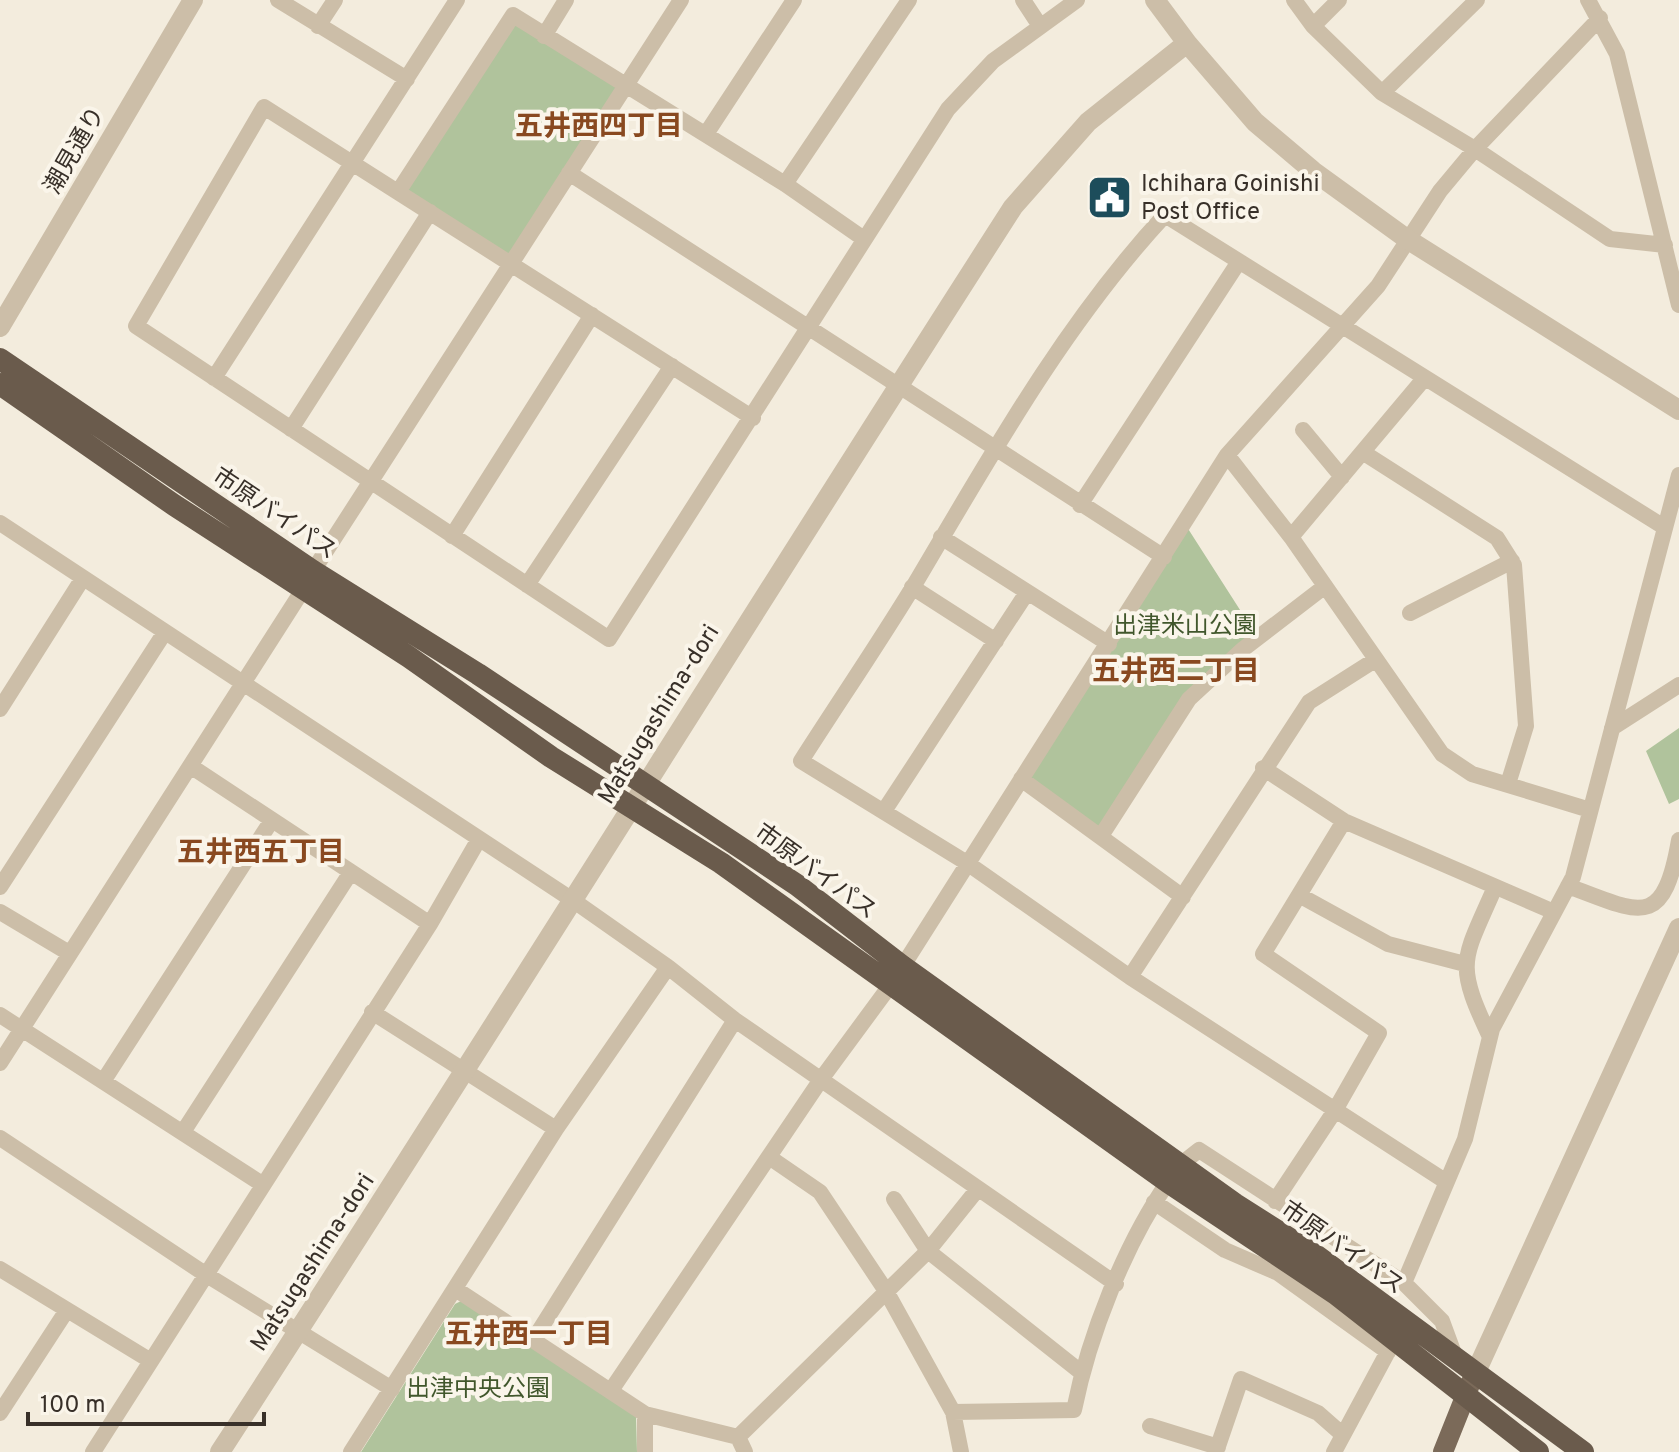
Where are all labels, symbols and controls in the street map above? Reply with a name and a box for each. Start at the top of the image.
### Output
street label: 潮見通り [39,102,113,200]
district label: 五井西四丁目 [515,110,683,146]
place label: Ichihara Goinishi Post Office [1141,170,1320,228]
public building icon: Ichihara Goinishi Post Office [1086,173,1134,221]
street label: 市原バイパス [206,462,342,567]
park label: 出津米山公園 [1113,612,1257,642]
street label: Matsugashima-dori [592,620,727,810]
district label: 五井西二丁目 [1092,655,1260,691]
street label: 市原バイパス [748,818,882,927]
district label: 五井西五丁目 [177,836,345,872]
street label: Matsugashima-dori [245,1168,382,1358]
street label: 市原バイパス [1274,1195,1409,1302]
district label: 五井西一丁目 [445,1318,613,1354]
park label: 出津中央公園 [406,1375,550,1405]
scale bar [28,1376,264,1426]
text: 100 m [40,1391,106,1421]

